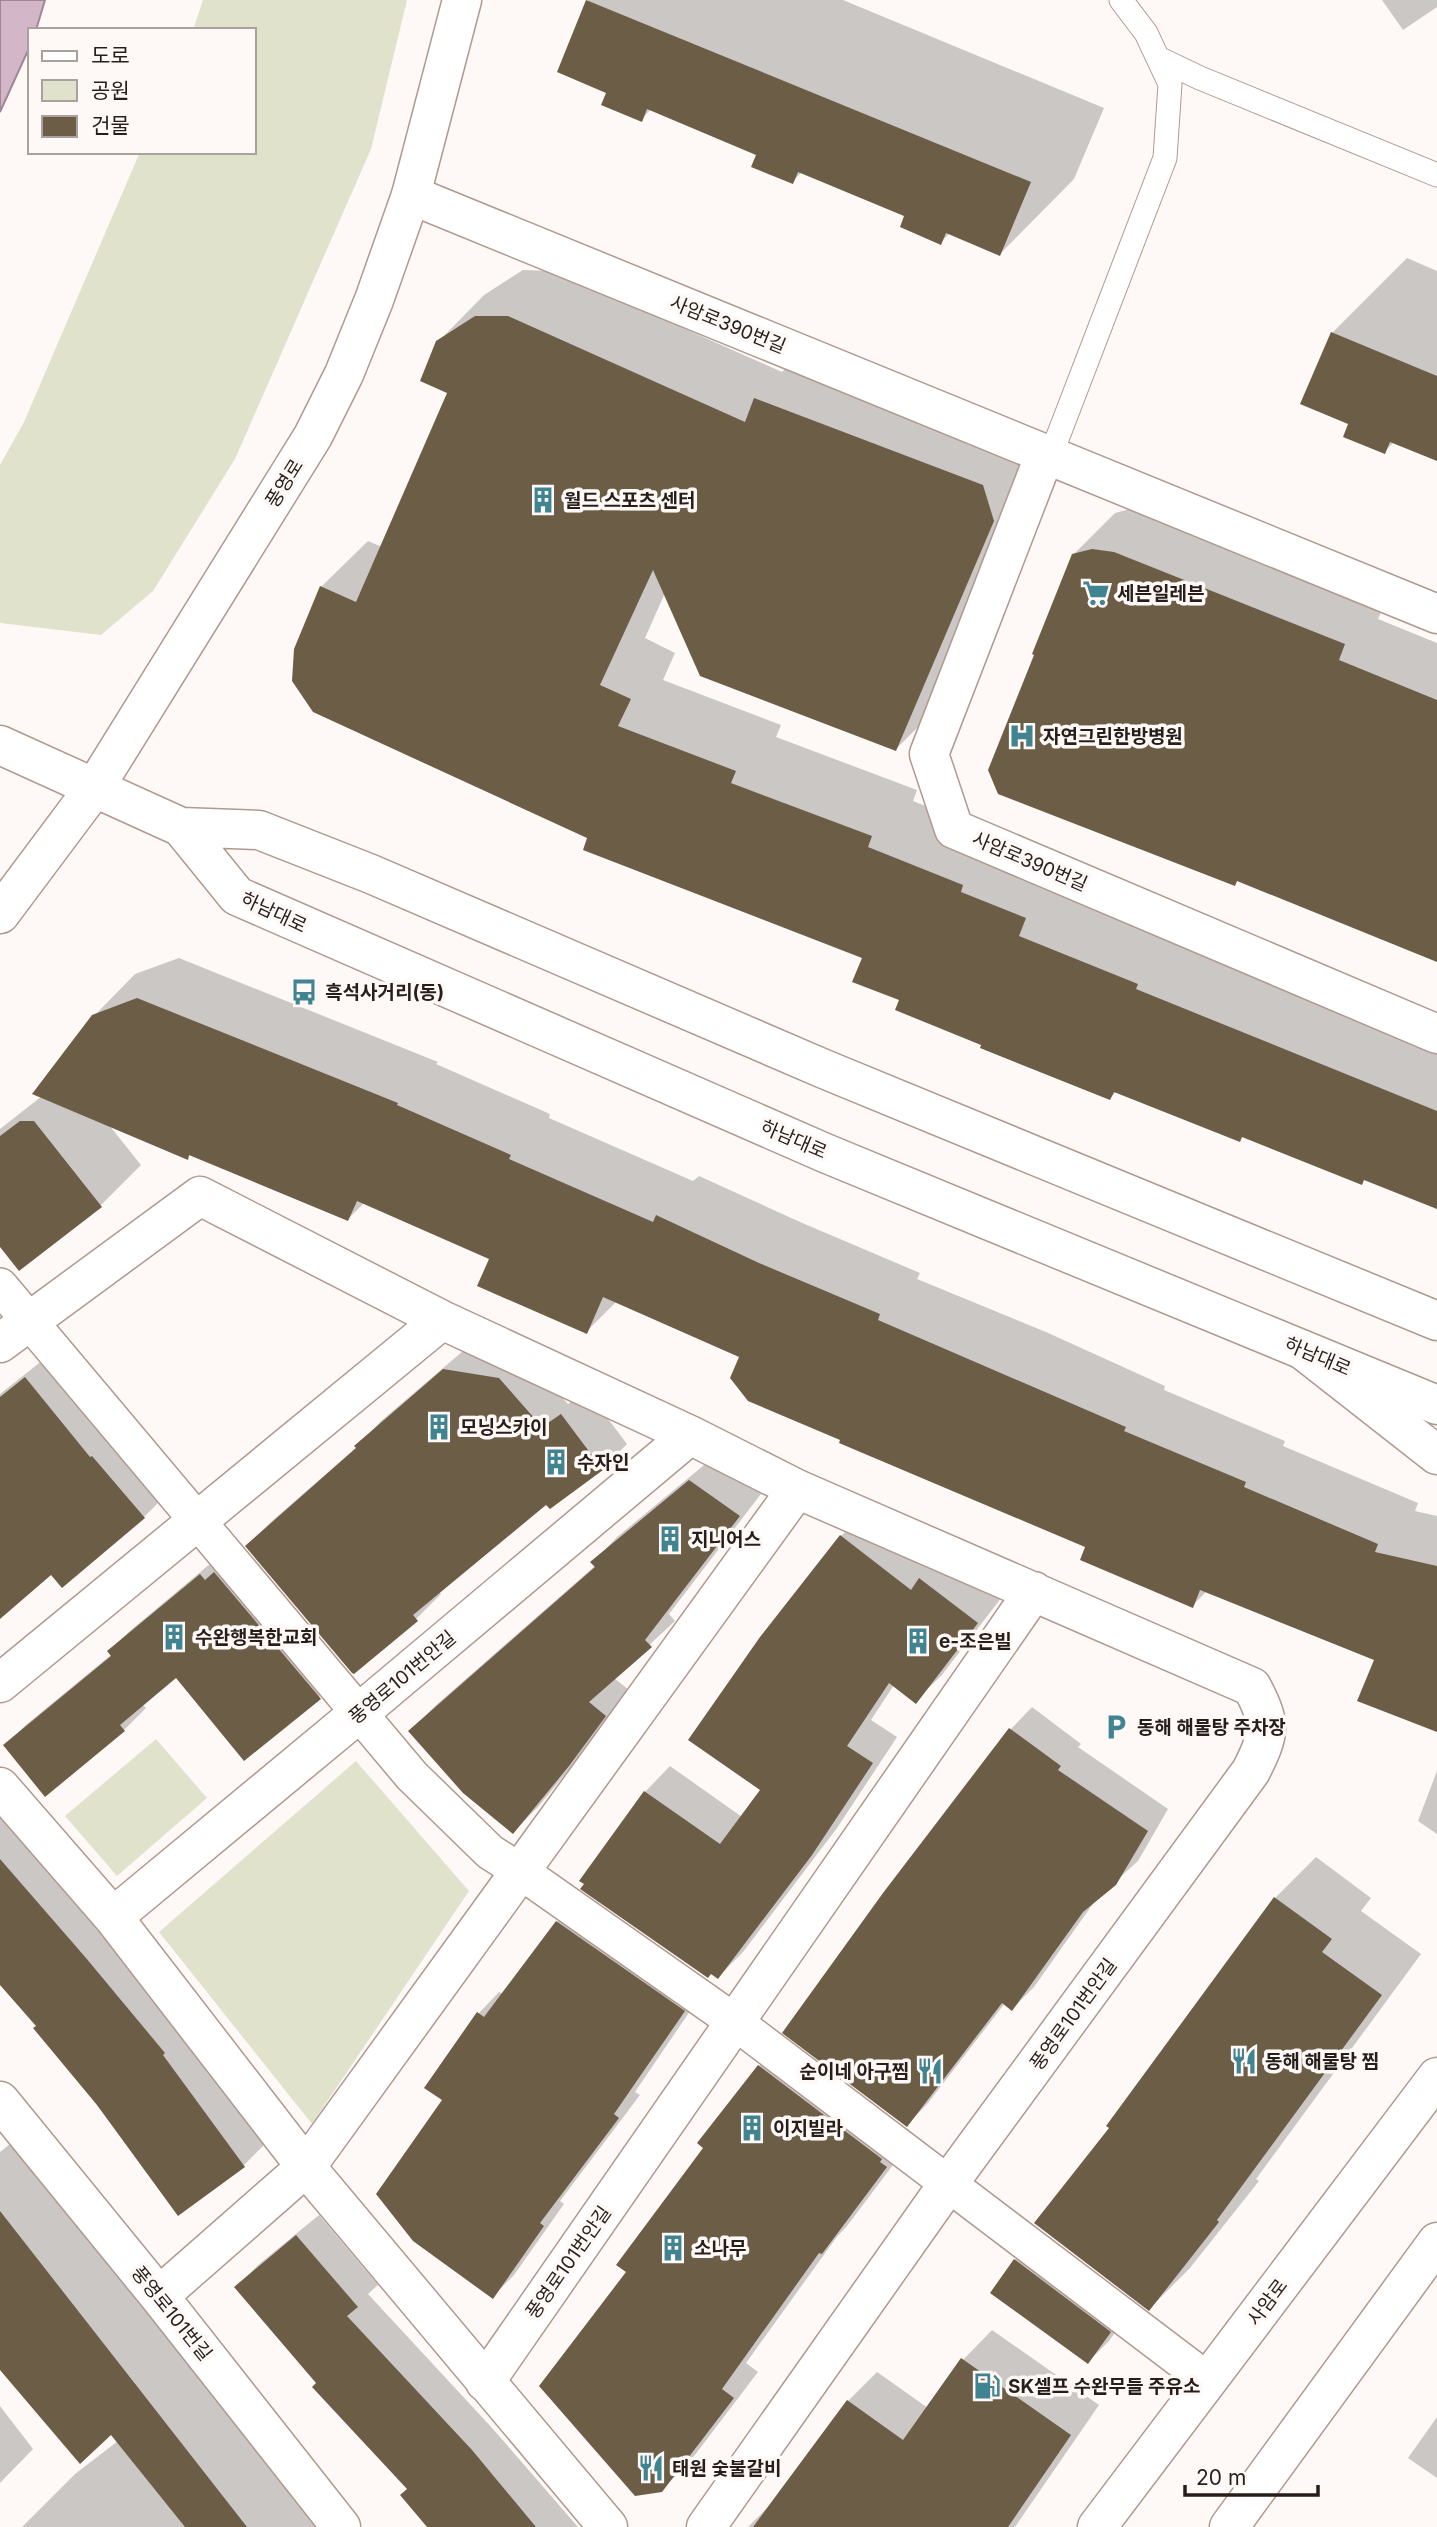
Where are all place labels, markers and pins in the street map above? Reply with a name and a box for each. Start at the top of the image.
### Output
building icon: 월드 스포츠 센터 [528,485,558,515]
place label: 월드 스포츠 센터 [564,489,695,512]
supermarket icon: 세븐일레븐 [1081,578,1111,608]
place label: 세븐일레븐 [1117,582,1204,605]
hospital icon: 자연그린한방병원 [1007,721,1037,751]
place label: 자연그린한방병원 [1043,725,1183,748]
bus stop icon: 흑석사거리(동) [289,977,319,1007]
place label: 흑석사거리(동) [325,981,444,1004]
building icon: 모닝스카이 [424,1412,454,1442]
place label: 모닝스카이 [460,1416,547,1439]
building icon: 수자인 [541,1447,571,1477]
place label: 수자인 [577,1451,629,1474]
building icon: 지니어스 [655,1524,685,1554]
place label: 지니어스 [691,1528,761,1551]
building icon: 수완행복한교회 [159,1622,189,1652]
place label: 수완행복한교회 [195,1626,317,1649]
building icon: e-조은빌 [903,1626,933,1656]
place label: e-조은빌 [939,1630,1012,1653]
parking icon: 동해 해물탕 주차장 [1101,1712,1131,1742]
place label: 동해 해물탕 주차장 [1137,1716,1286,1739]
restaurant icon: 동해 해물탕 찜 [1229,2046,1259,2076]
place label: 동해 해물탕 찜 [1265,2050,1379,2073]
restaurant icon: 순이네 아구찜 [915,2056,945,2086]
place label: 순이네 아구찜 [800,2060,909,2083]
building icon: 이지빌라 [737,2113,767,2143]
place label: 이지빌라 [773,2117,843,2140]
building icon: 소나무 [658,2233,688,2263]
place label: 소나무 [694,2237,746,2260]
fuel station icon: SK셀프 수완무들 주유소 [972,2371,1002,2401]
place label: SK셀프 수완무들 주유소 [1008,2375,1200,2398]
restaurant icon: 태원 숯불갈비 [636,2453,666,2483]
place label: 태원 숯불갈비 [672,2457,781,2480]

